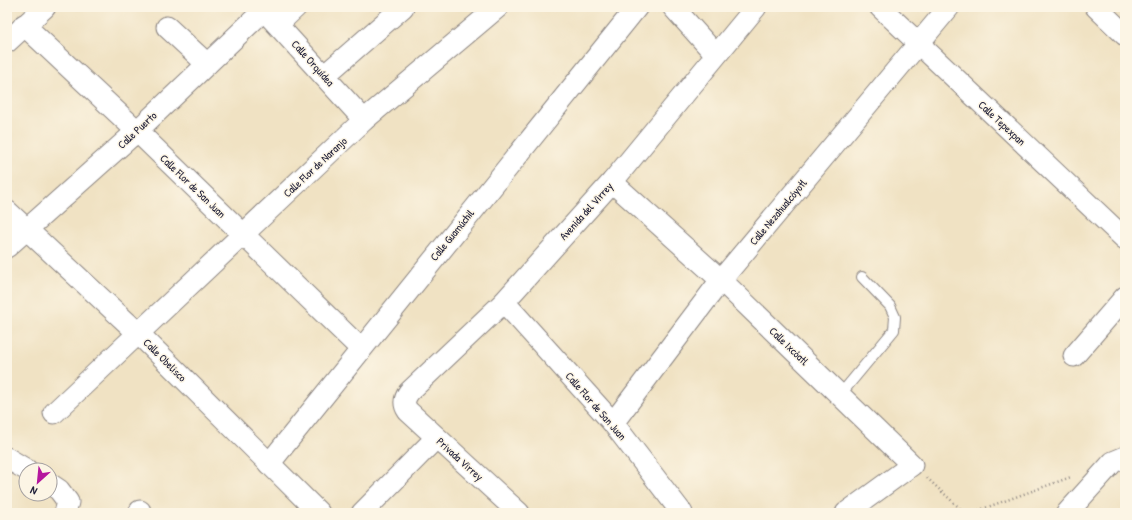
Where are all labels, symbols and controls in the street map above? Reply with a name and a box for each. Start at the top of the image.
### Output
street label: Calle Orquídea [289,37,338,89]
street label: Calle Tepexpan [975,98,1029,148]
street label: Calle Puerto [114,108,160,152]
street label: Calle Flor de Naranjo [280,133,350,200]
street label: Calle Flor de San Juan [157,151,229,221]
street label: Calle Nezahualcóyotl [746,176,810,248]
street label: Avenida del Virrey [556,179,616,243]
street label: Calle Guamúchil [427,206,477,264]
street label: Calle Ixcóatl [766,324,812,368]
street label: Calle Obelisco [140,335,190,385]
street label: Calle Flor de San Juan [562,369,630,443]
street label: Privada Virrey [434,434,486,484]
north arrow [18,462,58,502]
text: N [28,483,39,498]

